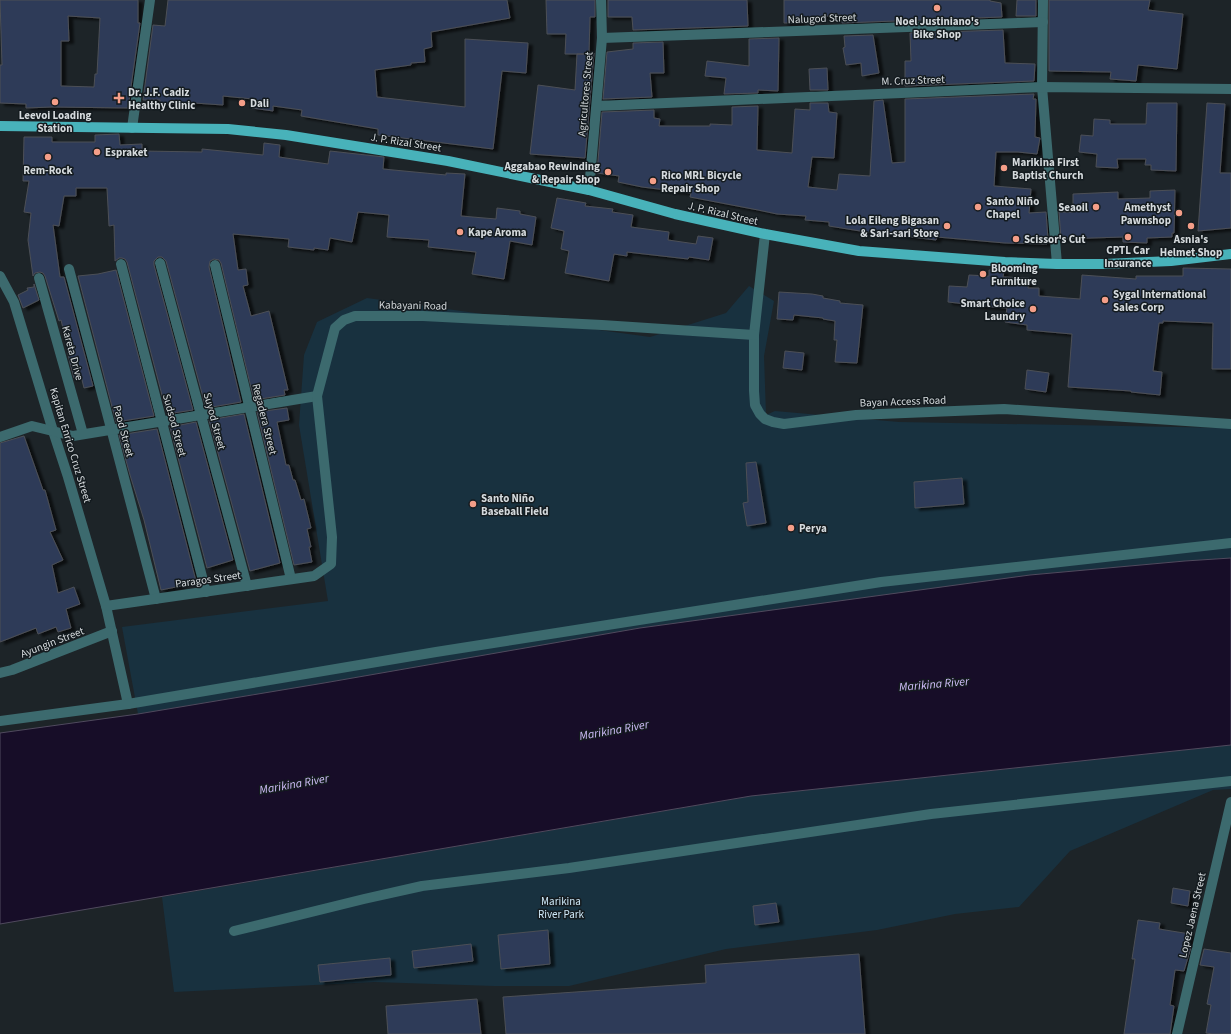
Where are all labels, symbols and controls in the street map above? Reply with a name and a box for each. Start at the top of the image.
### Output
marker: Noel Justiniano's Bike Shop [932,3,942,13]
street label: Nalugod Street [787,10,857,27]
place label: Noel Justiniano's Bike Shop [895,14,979,42]
street label: Agricultores Street [574,51,597,137]
street label: M. Cruz Street [881,72,945,89]
place label: Dr. J.F. Cadiz Healthy Clinic [128,85,195,113]
marker: Dr. J.F. Cadiz Healthy Clinic [113,92,125,104]
place label: Dali [250,96,269,111]
marker: Leevoi Loading Station [50,97,60,107]
marker: Dali [237,98,247,108]
place label: Leevoi Loading Station [19,108,91,136]
street label: J. P. Rizal Street [369,130,443,156]
place label: Espraket [105,145,148,160]
marker: Espraket [92,147,102,157]
marker: Rem-Rock [43,152,53,162]
place label: Marikina First Baptist Church [1012,155,1083,183]
place label: Aggabao Rewinding & Repair Shop [503,159,600,187]
place label: Rem-Rock [23,163,73,178]
marker: Marikina First Baptist Church [999,163,1009,173]
marker: Aggabao Rewinding & Repair Shop [603,167,613,177]
place label: Rico MRL Bicycle Repair Shop [661,168,742,196]
marker: Rico MRL Bicycle Repair Shop [648,176,658,186]
place label: Santo Niño Chapel [986,194,1039,222]
street label: J. P. Rizal Street [686,198,760,229]
place label: Seaoil [1058,200,1089,215]
place label: Amethyst Pawnshop [1121,200,1172,228]
marker: Santo Niño Chapel [973,202,983,212]
marker: Seaoil [1091,202,1101,212]
marker: Amethyst Pawnshop [1174,208,1184,218]
place label: Lola Eileng Bigasan & Sari-sari Store [846,213,939,241]
marker: Lola Eileng Bigasan & Sari-sari Store [942,221,952,231]
marker: Asnia's Helmet Shop [1186,221,1196,231]
place label: Kape Aroma [468,225,527,240]
marker: Kape Aroma [455,227,465,237]
place label: Scissor's Cut [1024,232,1086,247]
marker: CPTL Car Insurance [1123,232,1133,242]
place label: Asnia's Helmet Shop [1160,232,1222,260]
marker: Scissor's Cut [1011,234,1021,244]
place label: CPTL Car Insurance [1104,243,1152,271]
place label: Blooming Furniture [991,261,1038,289]
marker: Blooming Furniture [978,269,988,279]
place label: Sygal International Sales Corp [1113,287,1207,315]
marker: Sygal International Sales Corp [1100,295,1110,305]
place label: Smart Choice Laundry [961,296,1025,324]
street label: Kabayani Road [379,297,447,314]
marker: Smart Choice Laundry [1028,304,1038,314]
street label: Kareta Drive [58,324,87,383]
street label: Regadera Street [248,382,281,457]
street label: Kapitan Enrico Cruz Street [46,386,95,505]
street label: Suyod Street [200,391,229,452]
street label: Sudsod Street [159,392,190,458]
street label: Bayan Access Road [859,392,947,411]
street label: Paod Street [109,404,138,459]
place label: Santo Niño Baseball Field [481,491,548,519]
marker: Santo Niño Baseball Field [468,499,478,509]
place label: Perya [799,521,827,536]
marker: Perya [786,523,796,533]
street label: Paragos Street [174,567,242,592]
street label: Ayungin Street [18,623,86,661]
water label: Marikina River [898,673,971,696]
water label: Marikina River [578,716,651,745]
water label: Marikina River [258,770,331,799]
street label: Lopez Jaena Street [1175,871,1210,959]
park label: Marikina River Park [538,894,585,922]

